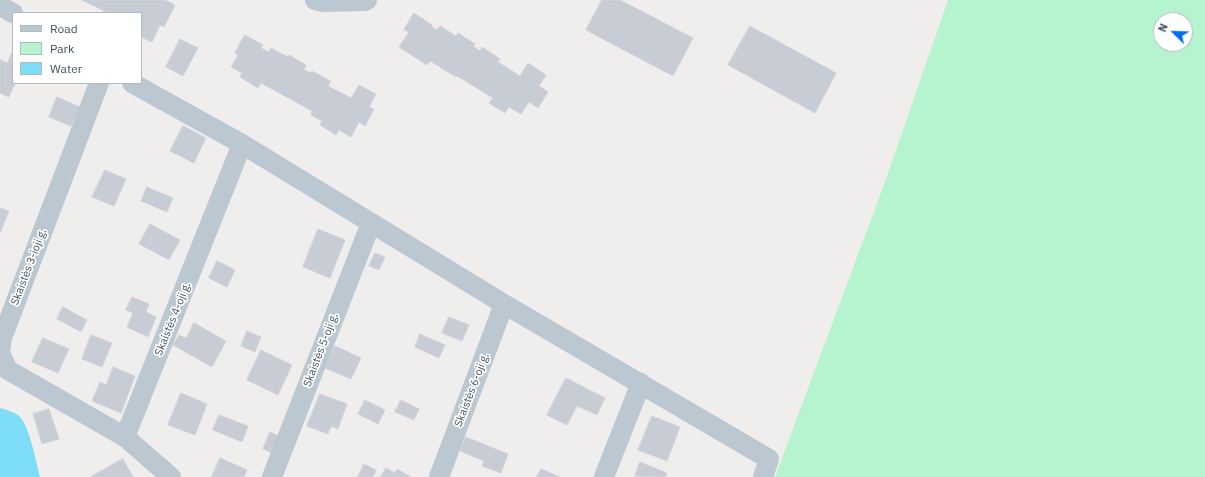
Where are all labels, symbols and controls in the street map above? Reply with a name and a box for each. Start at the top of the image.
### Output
legend [12,12,142,84]
north arrow [1153,12,1193,52]
text: Road [50,21,78,36]
text: N [1155,21,1171,34]
text: Park [50,41,74,56]
text: Water [50,61,82,76]
street label: Skaistės 3-ioji g. [8,227,50,307]
street label: Skaistės 4-oji g. [152,280,194,358]
street label: Skaistės 5-oji g. [301,311,341,389]
street label: Skaistės 6-oji g. [452,351,492,429]

